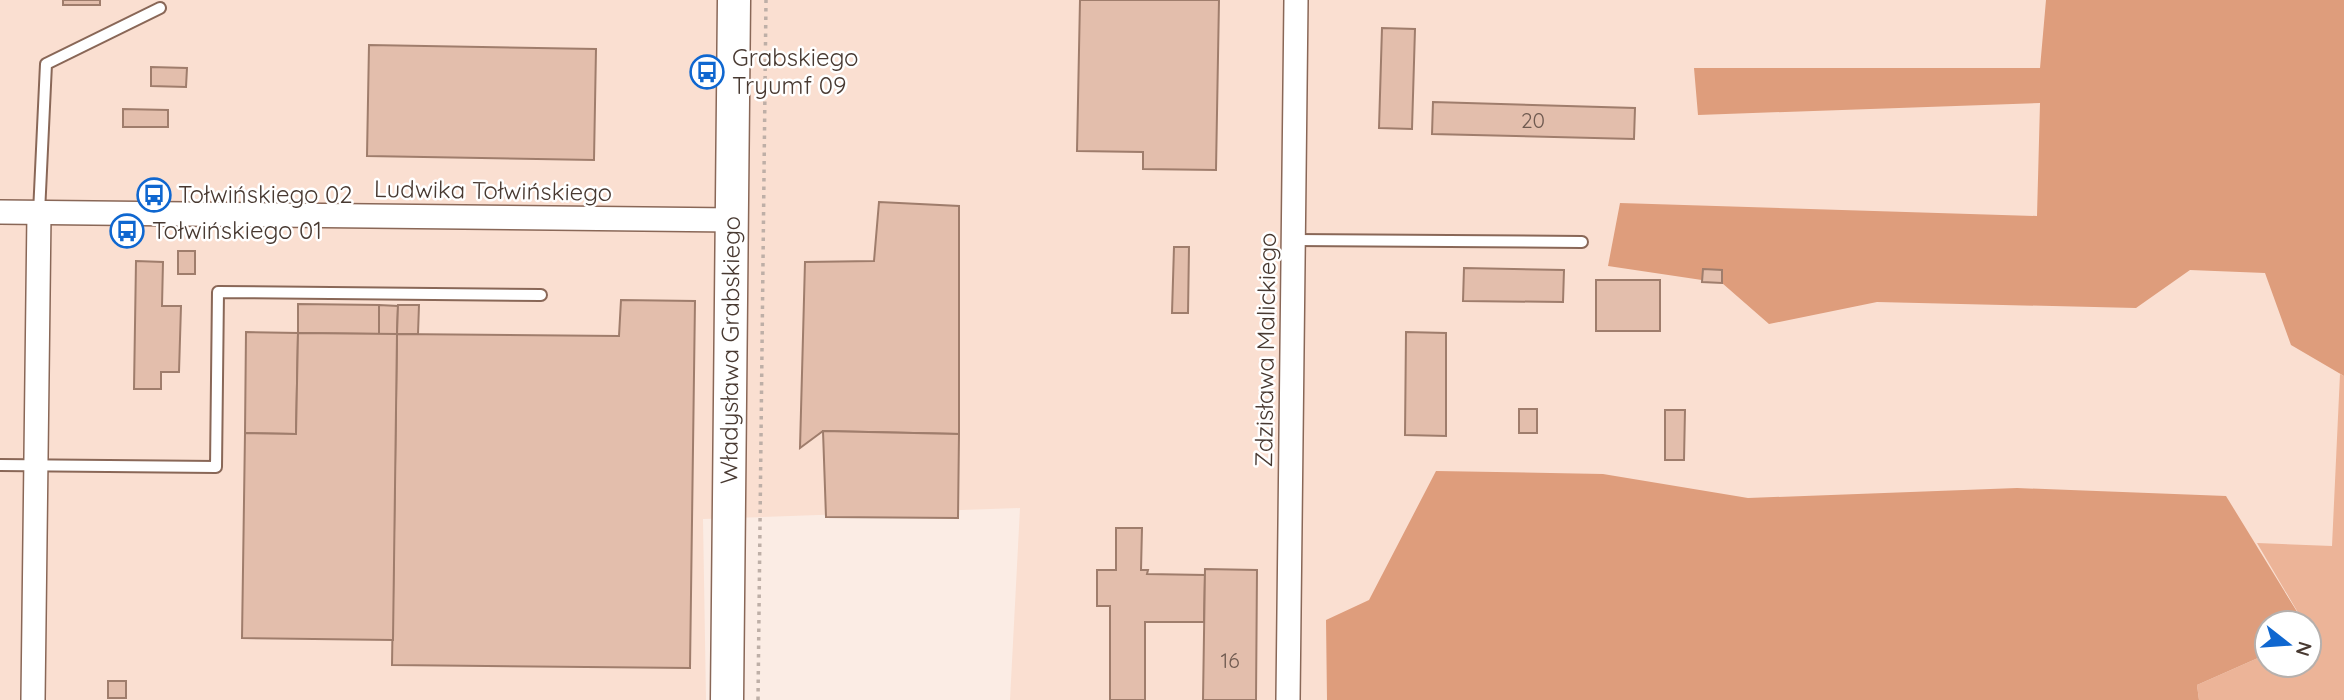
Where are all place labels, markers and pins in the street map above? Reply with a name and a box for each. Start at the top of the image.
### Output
place label: Grabskiego Tryumf 09 [732,42,858,100]
bus stop icon: Grabskiego Tryumf 09 [688,53,726,91]
bus stop icon: Tołwińskiego 02 [135,176,173,214]
place label: Tołwińskiego 02 [178,179,353,209]
bus stop icon: Tołwińskiego 01 [108,212,146,250]
place label: Tołwińskiego 01 [152,215,322,245]

